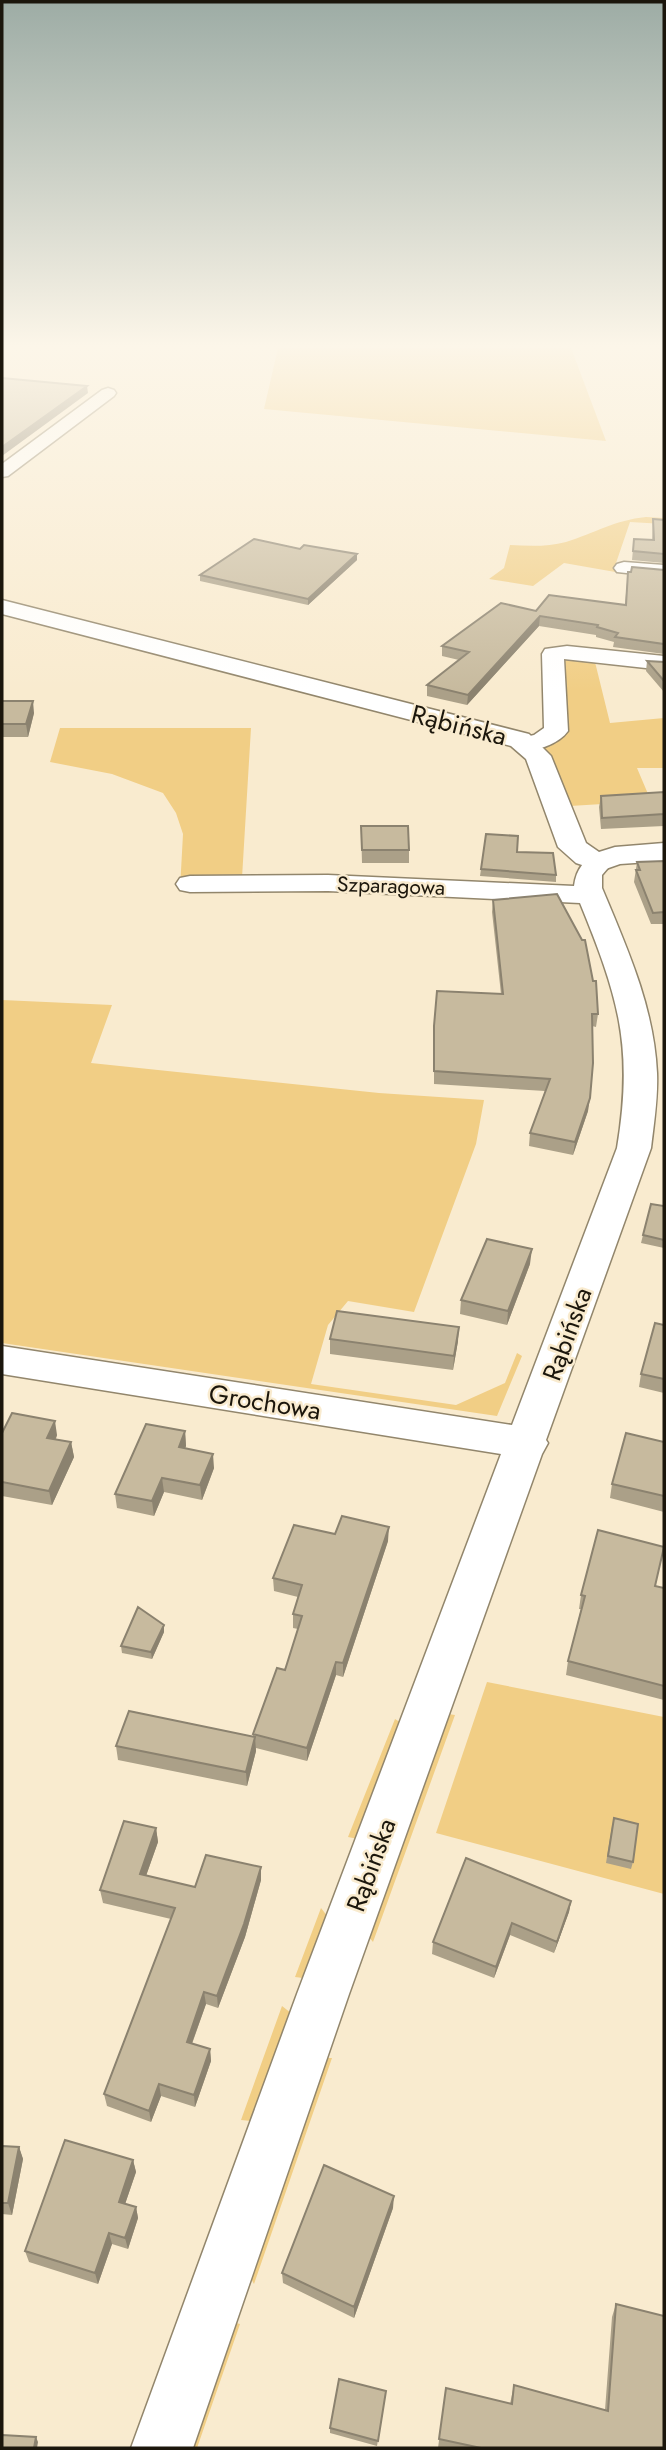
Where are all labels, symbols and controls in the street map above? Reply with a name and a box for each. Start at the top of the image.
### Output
street label: Rąbińska [407,695,511,755]
street label: Szparagowa [336,869,446,903]
street label: Rąbińska [533,1282,601,1386]
street label: Grochowa [206,1374,324,1430]
street label: Rąbińska [337,1813,405,1917]

